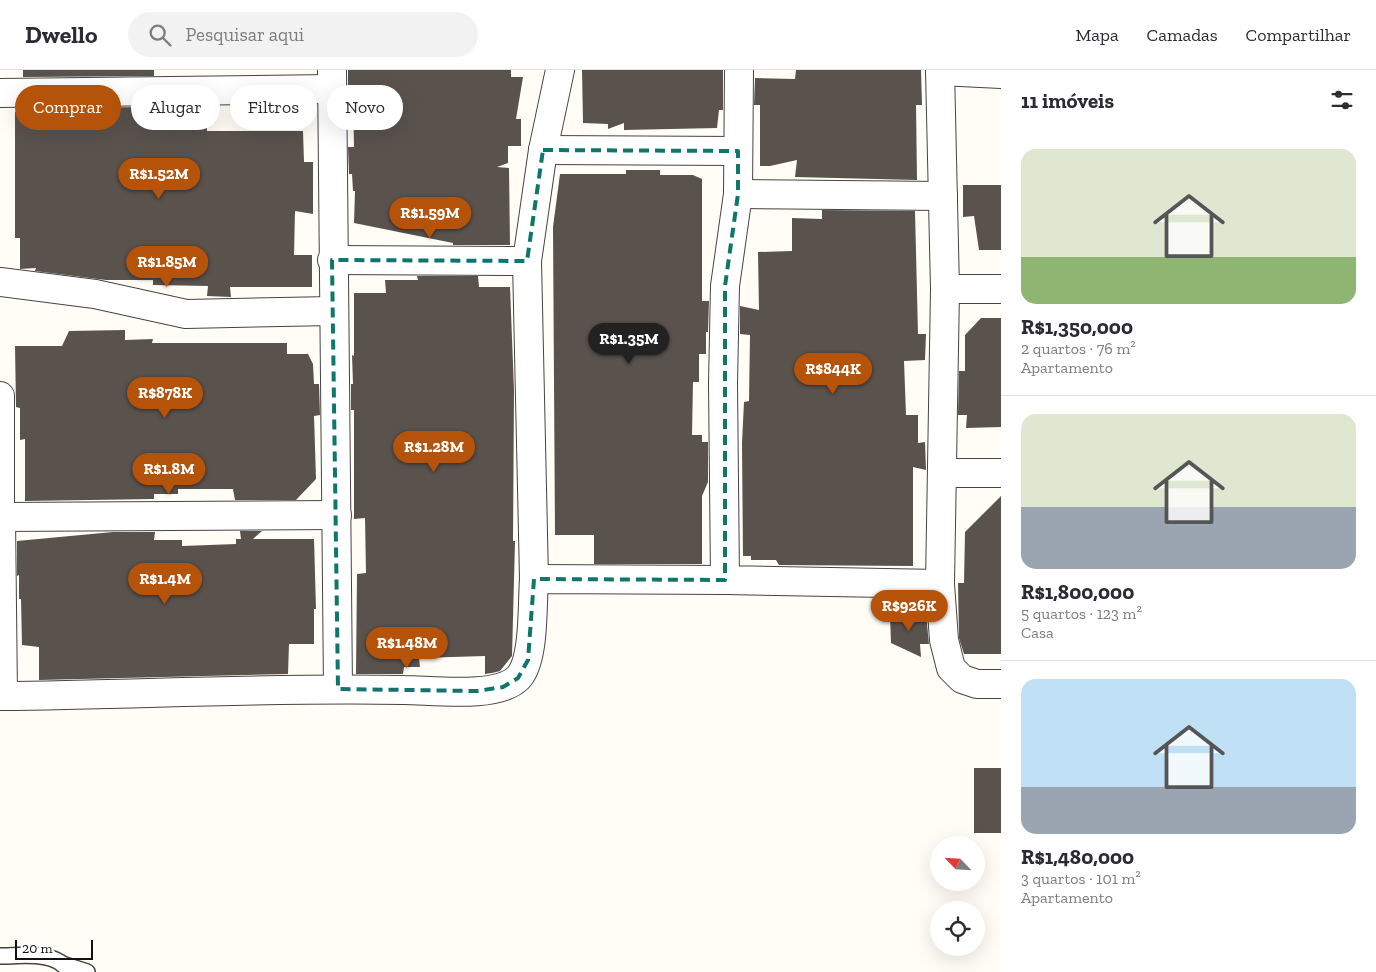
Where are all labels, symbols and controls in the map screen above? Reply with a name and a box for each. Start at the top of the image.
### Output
search box [128,12,478,57]
text: Dwello [25,20,98,49]
icon: search [146,21,174,49]
text: Pesquisar aqui [186,23,304,46]
text: Mapa [1076,24,1119,46]
text: Camadas [1147,24,1218,46]
text: Compartilhar [1246,24,1351,46]
chip: Comprar [15,85,121,130]
chip: Alugar [131,85,220,130]
chip: Filtros [230,85,317,130]
chip: Novo [327,85,403,130]
icon: filters [1328,86,1356,114]
text: 11 imóveis [1021,88,1114,113]
pin: R$1.52M [113,158,205,200]
text: R$1.52M [129,164,189,183]
icon: home [1144,181,1234,271]
pin: R$1.59M [384,196,476,239]
text: R$1.59M [400,203,460,222]
pin: R$1.85M [121,246,213,288]
text: R$1.85M [137,252,197,271]
text: R$1,350,000 [1021,314,1133,339]
pin: R$1.35M [583,322,675,365]
text: R$1.35M [599,329,659,348]
text: 2 quartos · 76 m² [1021,339,1136,358]
pin: R$844K [792,352,874,395]
text: Apartamento [1021,358,1113,377]
text: R$844K [805,359,861,378]
pin: R$878K [124,376,206,419]
text: R$878K [138,383,192,402]
pin: R$1.28M [388,430,480,473]
text: R$1.28M [404,437,464,456]
icon: home [1144,447,1234,537]
pin: R$1.8M [128,452,210,495]
text: R$1.8M [143,459,195,478]
pin: R$1.4M [124,562,206,605]
text: R$1.4M [139,569,191,588]
text: R$1,800,000 [1021,579,1134,604]
pin: R$926K [868,590,950,632]
text: R$926K [882,596,936,615]
text: 5 quartos · 123 m² [1021,604,1142,623]
text: Casa [1021,623,1054,642]
pin: R$1.48M [361,626,453,669]
text: R$1.48M [377,633,437,652]
icon: home [1144,712,1234,802]
north arrow [930,836,985,891]
map controls [930,836,985,956]
text: R$1,480,000 [1021,844,1134,869]
text: 3 quartos · 101 m² [1021,869,1141,888]
text: Apartamento [1021,888,1113,907]
button: locate [930,901,985,956]
scale bar [15,937,92,960]
text: 20 m [22,940,53,957]

